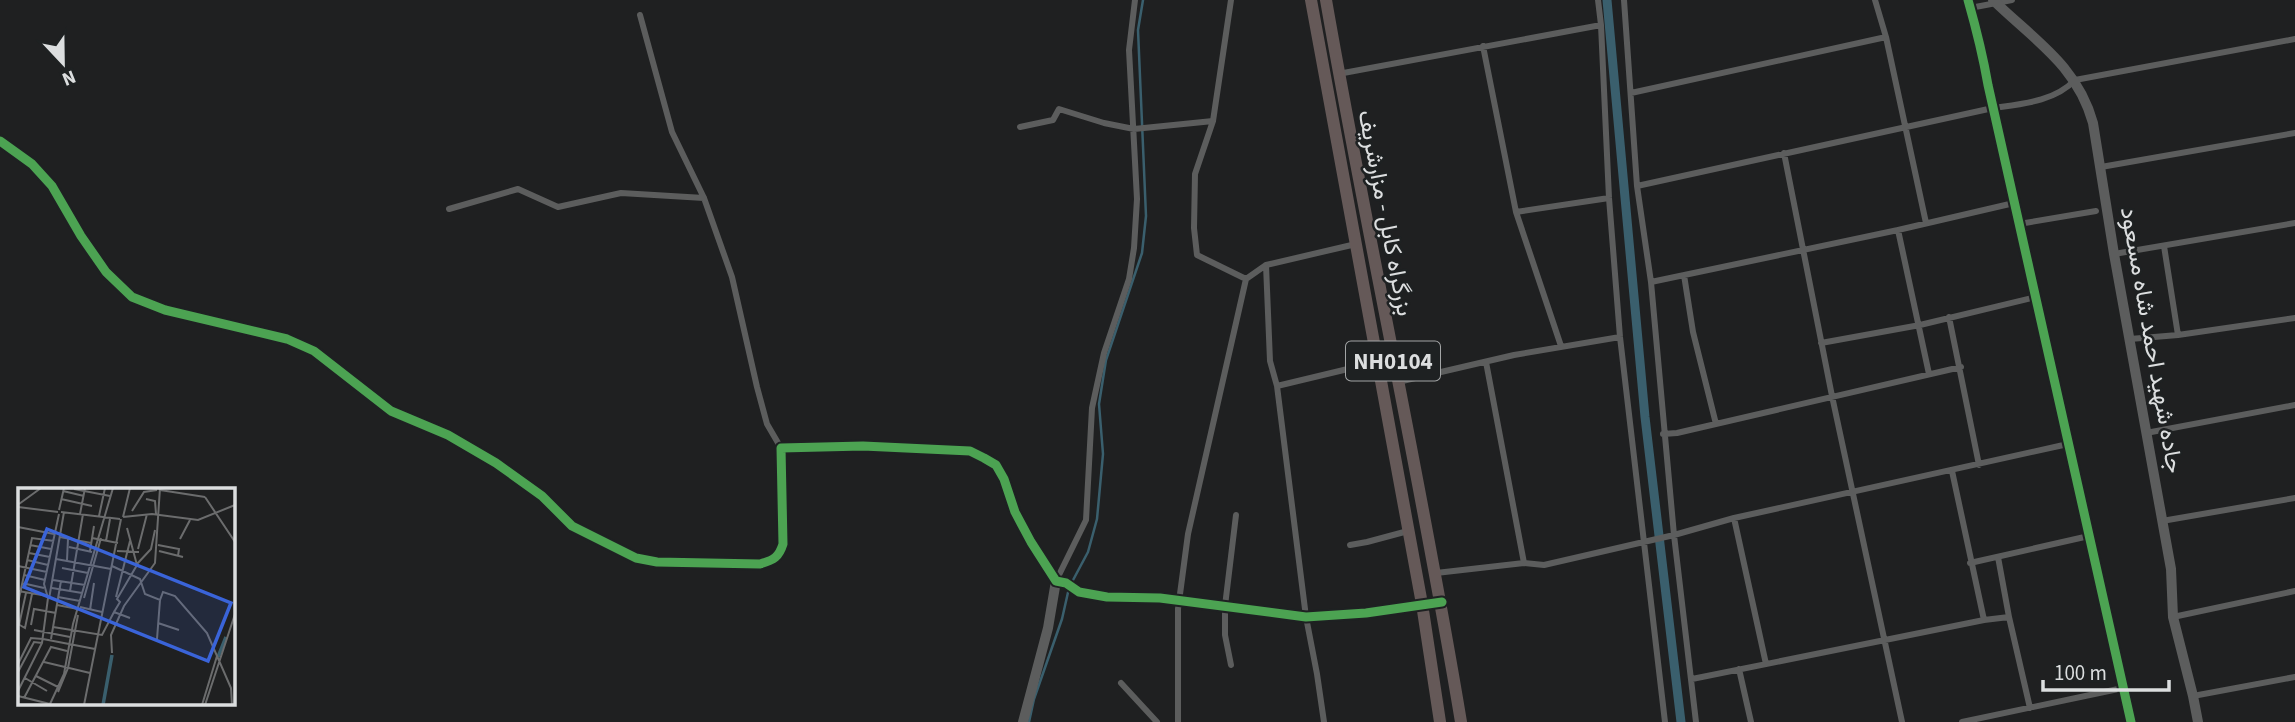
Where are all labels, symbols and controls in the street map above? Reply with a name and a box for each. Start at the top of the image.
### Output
north arrow [28,28,98,98]
text: N [58,62,80,92]
street label: بزرگراه کابل - مزارشریف [1348,107,1423,319]
street label: جاده شهيد احمد شاه مسعود [2111,204,2192,476]
road number: NH0104 [1346,342,1440,380]
inset map [18,488,234,704]
scale bar [2043,648,2169,692]
text: 100 m [2054,658,2107,688]

